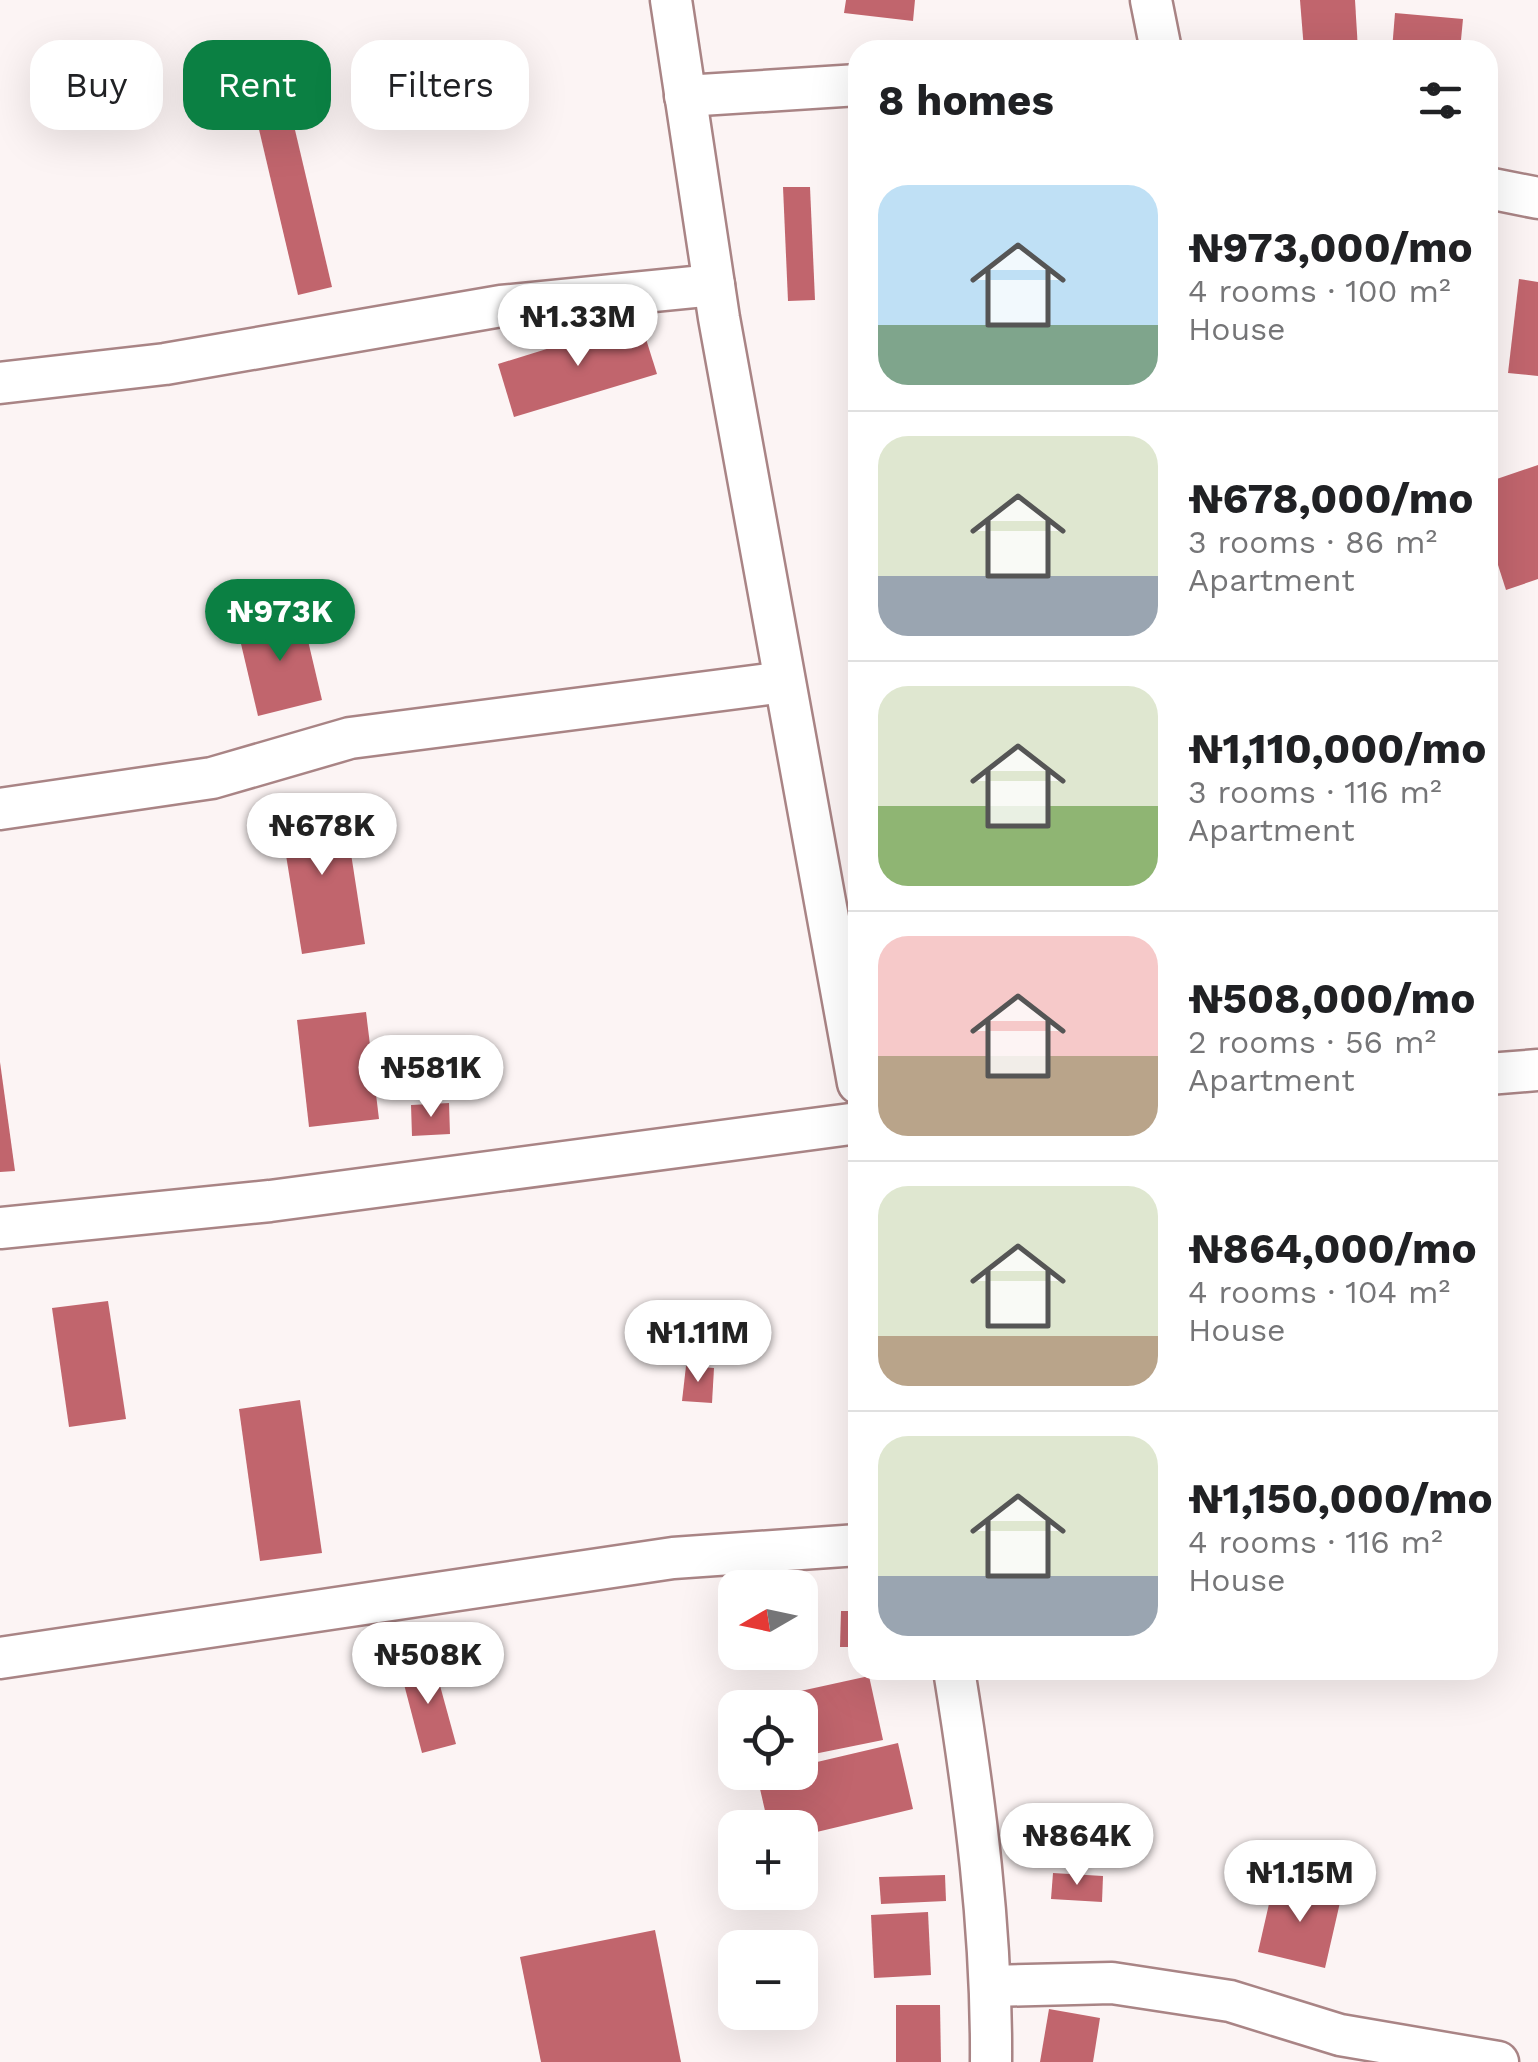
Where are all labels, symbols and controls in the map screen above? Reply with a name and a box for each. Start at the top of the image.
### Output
chip: Buy [30,40,163,130]
chip: Rent [183,40,331,130]
chip: Filters [351,40,529,130]
icon: filters [1413,73,1468,128]
text: 8 homes [878,76,1054,125]
text: ₦973,000/mo [1188,223,1473,272]
icon: home [958,225,1078,345]
text: 4 rooms · 100 m² [1188,272,1451,310]
pin: ₦1.33M [497,284,659,369]
text: ₦1.33M [520,297,636,335]
text: House [1188,310,1286,348]
text: ₦678,000/mo [1188,474,1473,523]
icon: home [958,476,1078,596]
text: 3 rooms · 86 m² [1188,523,1437,561]
text: Apartment [1188,561,1355,599]
pin: ₦973K [210,579,350,664]
text: ₦973K [227,592,333,630]
text: ₦1,110,000/mo [1188,724,1486,773]
icon: home [958,726,1078,846]
text: 3 rooms · 116 m² [1188,773,1442,811]
pin: ₦678K [252,793,392,878]
text: ₦678K [269,806,375,844]
text: Apartment [1188,811,1355,849]
text: ₦508,000/mo [1188,974,1475,1023]
icon: home [958,976,1078,1096]
text: 2 rooms · 56 m² [1188,1023,1436,1061]
pin: ₦581K [361,1035,501,1120]
text: ₦581K [380,1048,482,1086]
text: Apartment [1188,1061,1355,1099]
text: ₦864,000/mo [1188,1224,1477,1273]
icon: home [958,1226,1078,1346]
text: 4 rooms · 104 m² [1188,1273,1450,1311]
pin: ₦1.11M [617,1300,779,1385]
text: House [1188,1311,1286,1349]
text: ₦1.11M [647,1313,749,1351]
text: ₦1,150,000/mo [1188,1474,1493,1523]
icon: home [958,1476,1078,1596]
text: 4 rooms · 116 m² [1188,1523,1443,1561]
text: House [1188,1561,1286,1599]
north arrow [718,1570,818,1670]
map controls [718,1570,818,2030]
pin: ₦508K [358,1622,498,1707]
text: ₦508K [374,1635,482,1673]
button: locate [718,1690,818,1790]
pin: ₦864K [1007,1803,1147,1888]
button: + [718,1810,818,1910]
text: ₦864K [1023,1816,1131,1854]
pin: ₦1.15M [1219,1840,1381,1925]
text: ₦1.15M [1246,1853,1354,1891]
button: − [718,1930,818,2030]

